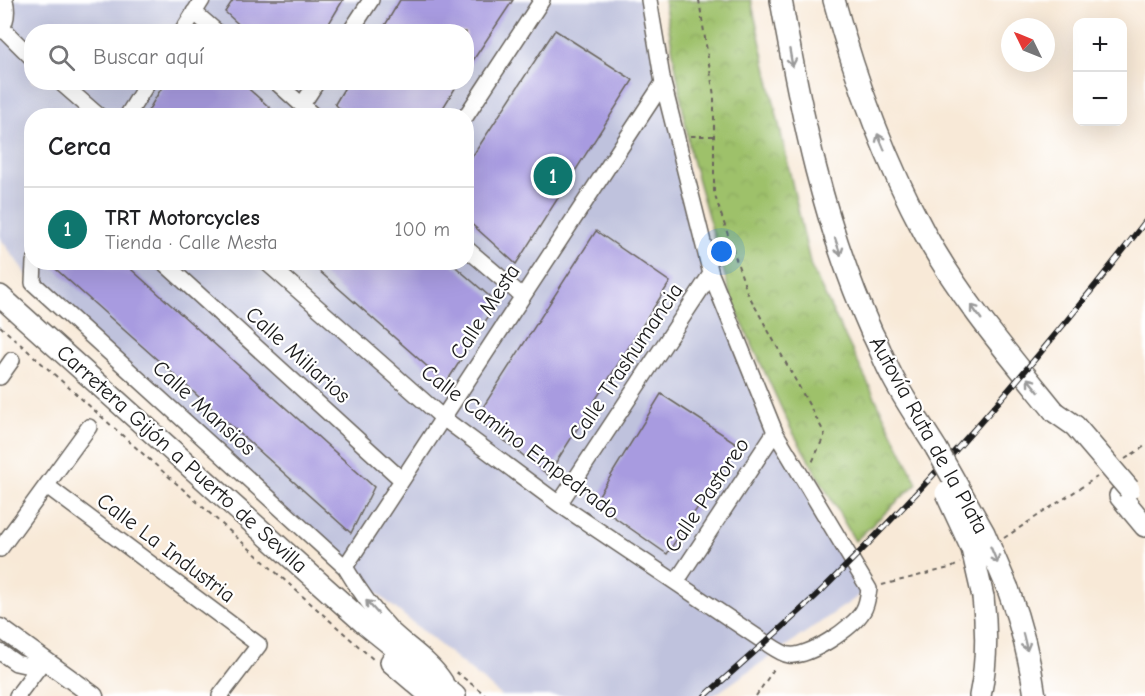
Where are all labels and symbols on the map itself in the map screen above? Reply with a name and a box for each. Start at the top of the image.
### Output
north arrow [1001,18,1055,72]
one-way arrow [786,47,797,67]
one-way arrow [875,134,886,152]
pin: 1 [534,154,572,198]
your location [707,237,736,266]
one-way arrow [833,237,844,256]
street label: Calle Mesta [445,259,525,365]
street label: Calle Trashumancia [564,278,688,446]
street label: Calle Miliarios [240,301,356,409]
one-way arrow [970,305,982,321]
street label: Autovía Ruta de la Plata [864,332,994,538]
street label: Carretera Gijón a Puerto de Sevilla [51,339,313,579]
street label: Calle Mansios [147,355,261,461]
street label: Calle Camino Empedrado [416,359,624,525]
one-way arrow [1026,378,1040,393]
street label: Calle Pastoreo [659,433,755,557]
street label: Calle La Industria [92,488,240,608]
one-way arrow [989,546,1000,564]
one-way arrow [365,600,379,615]
one-way arrow [1019,632,1031,651]

